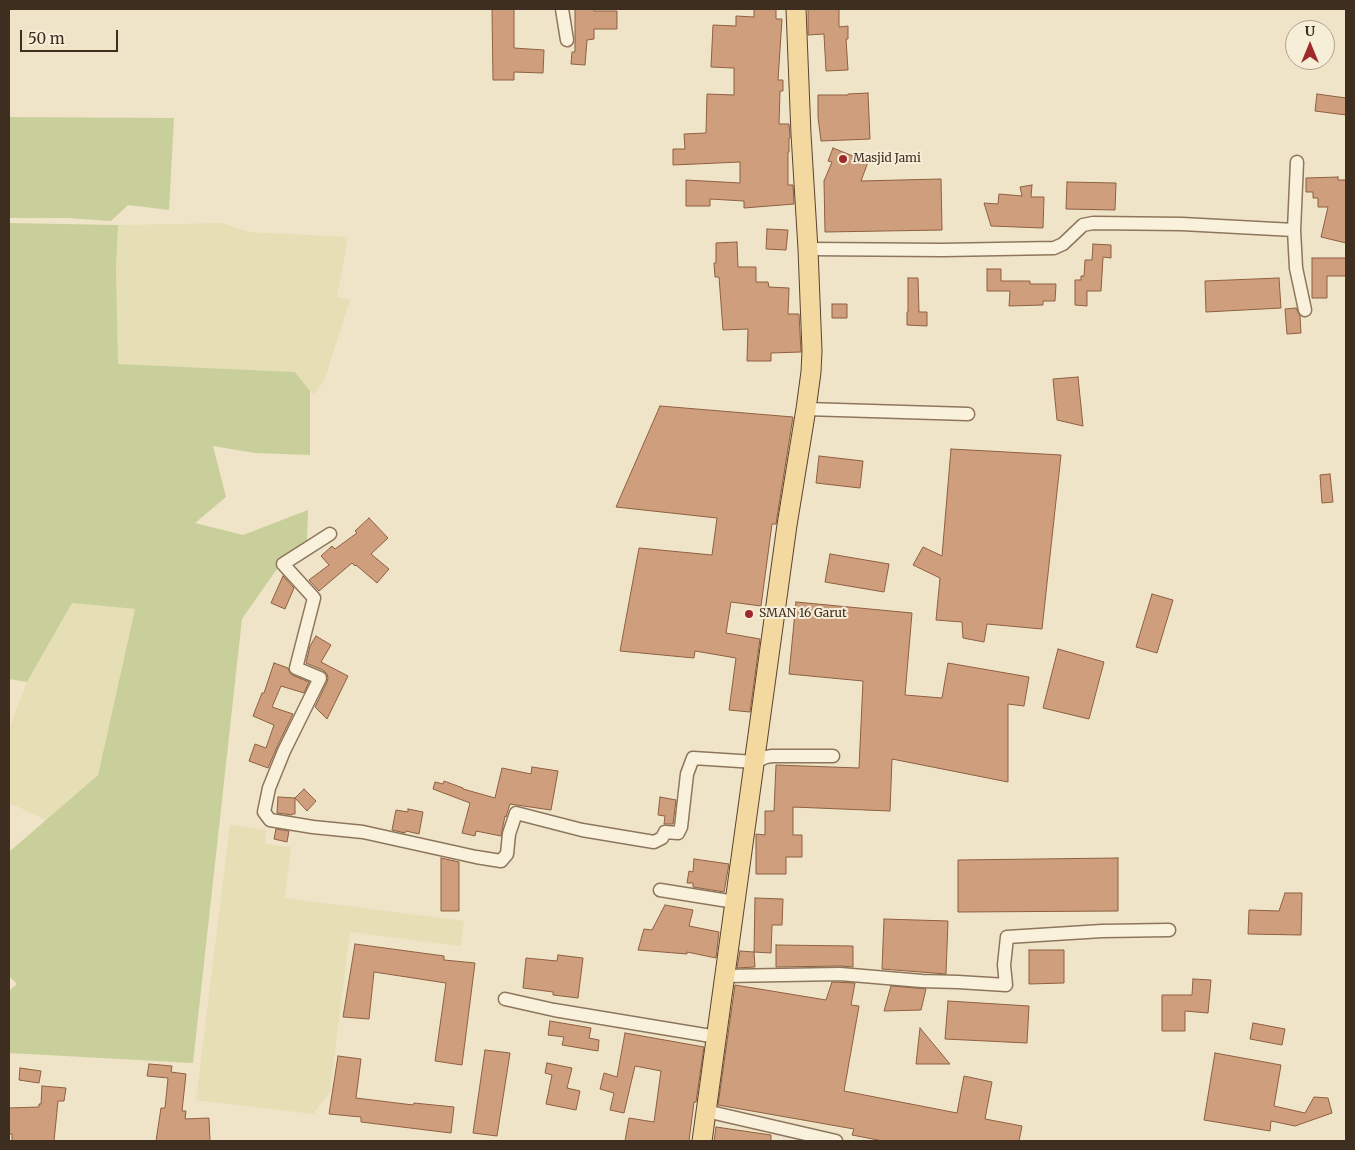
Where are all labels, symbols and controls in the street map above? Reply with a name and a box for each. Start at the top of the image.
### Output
scale bar [22,20,120,52]
north arrow [1285,20,1335,70]
text: U [1305,22,1315,40]
text: 50 m [28,29,65,48]
place label: Masjid Jami [853,152,921,166]
marker: Masjid Jami [837,153,849,165]
place label: SMAN 16 Garut [759,607,847,621]
marker: SMAN 16 Garut [743,608,755,620]

